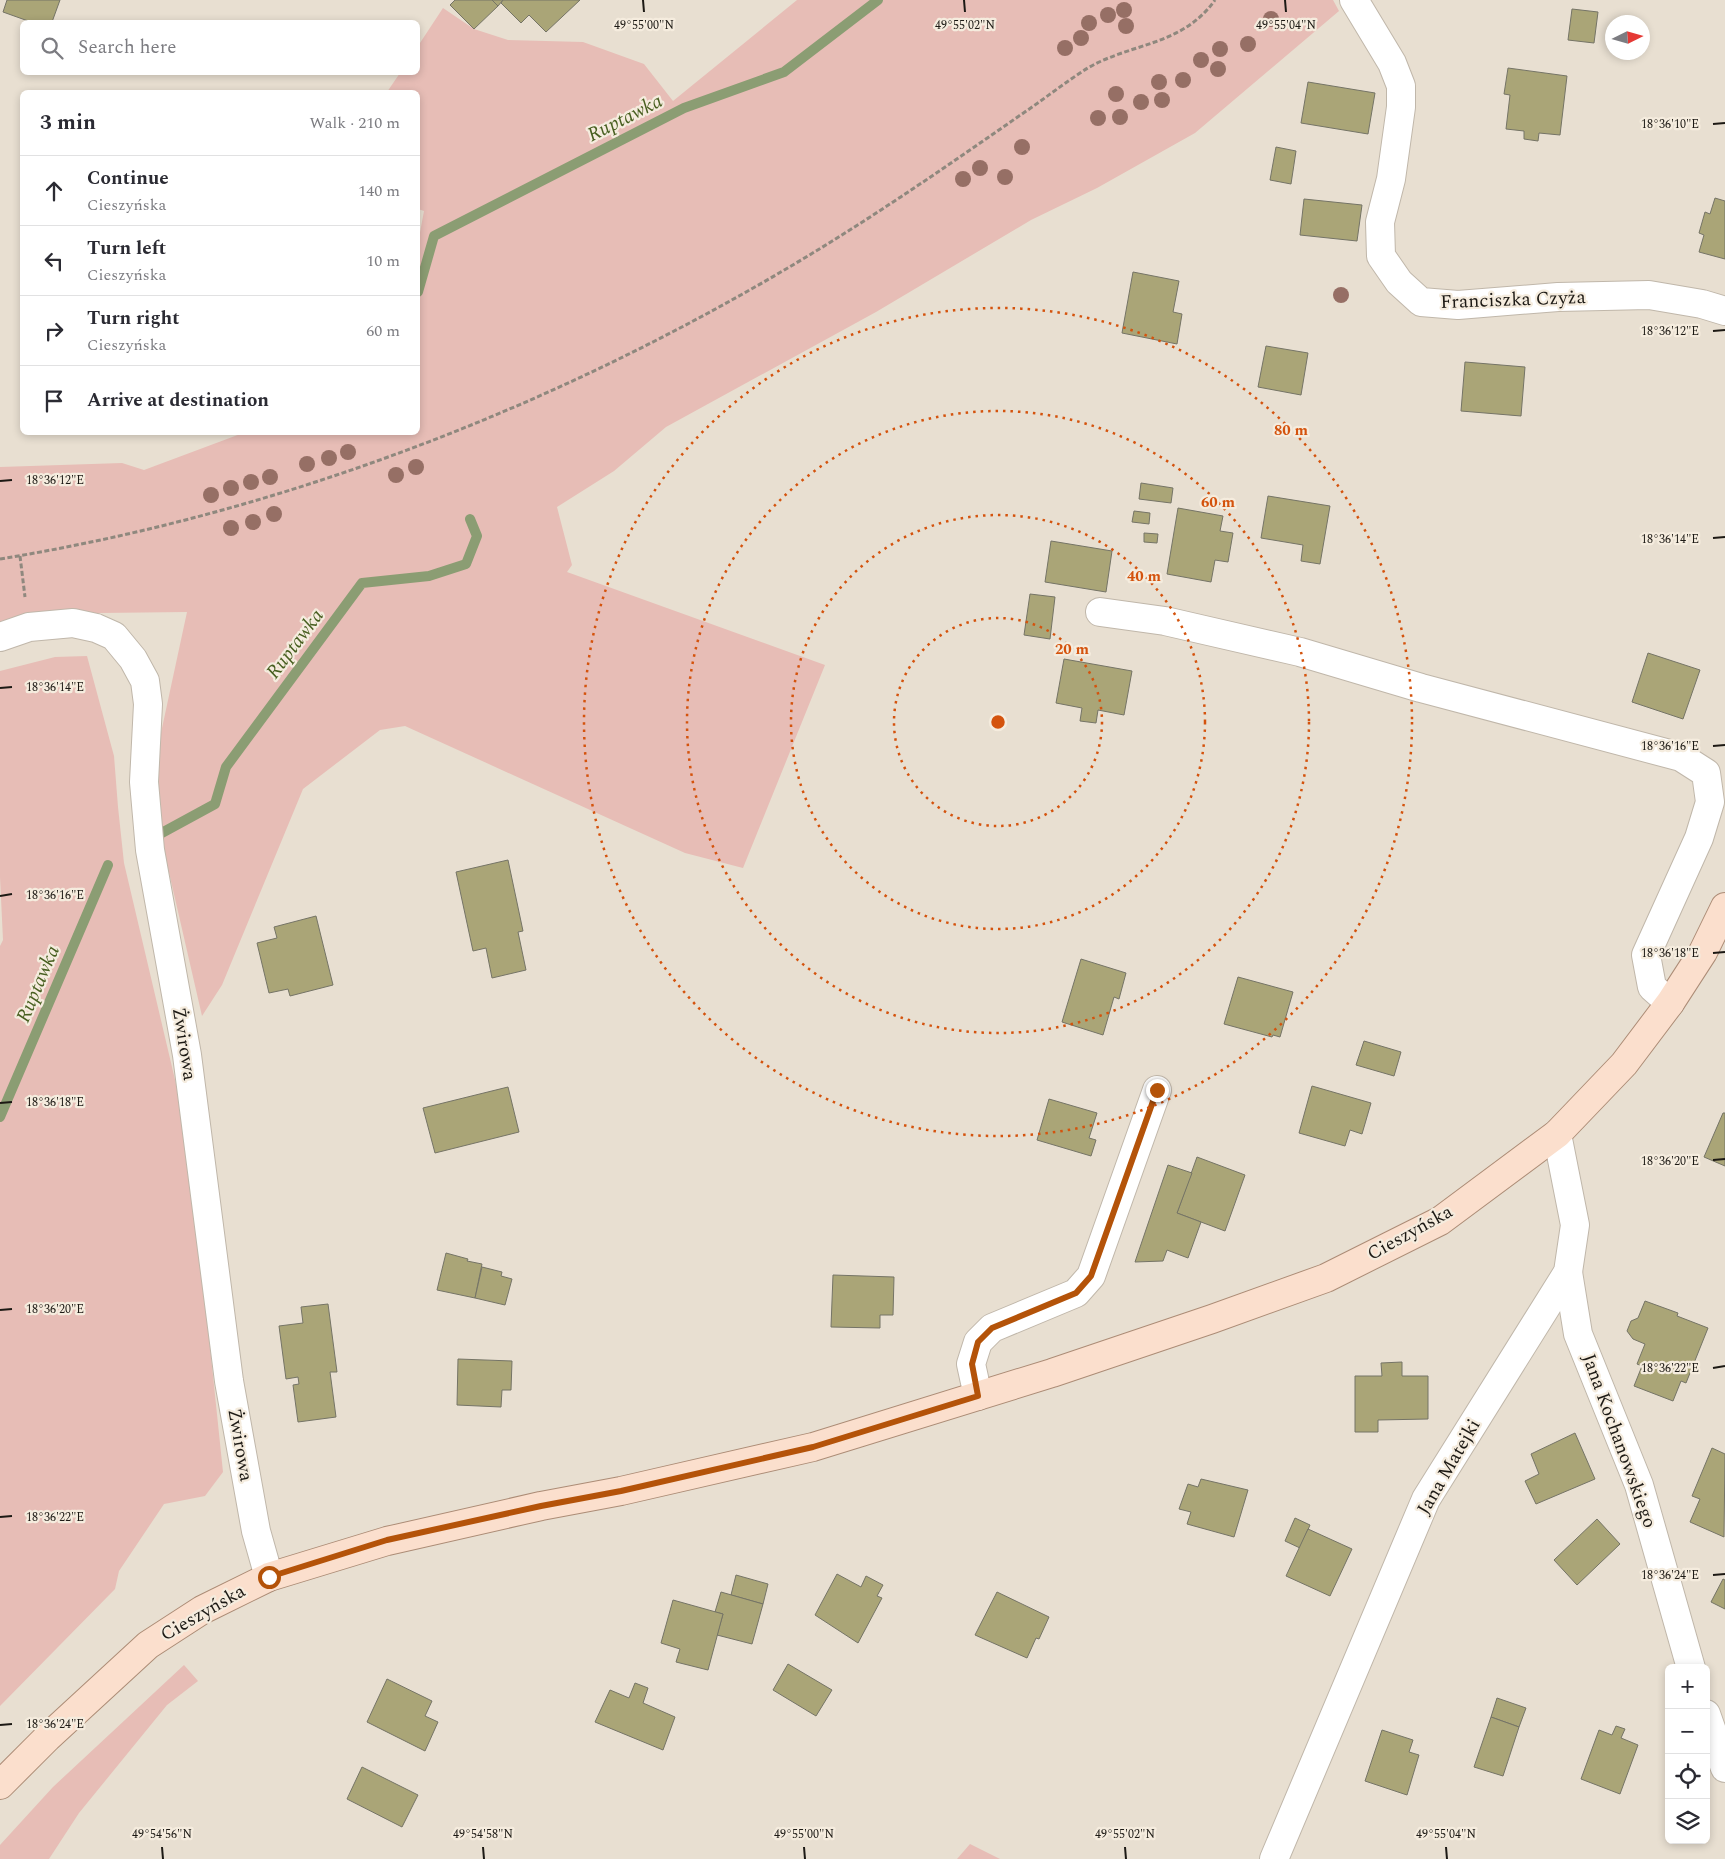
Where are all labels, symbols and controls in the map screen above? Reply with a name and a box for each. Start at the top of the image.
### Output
north arrow [1605,15,1650,60]
text: 49°55'00"N [614,16,674,35]
text: 49°55'02"N [935,16,995,35]
text: 49°55'04"N [1256,16,1316,35]
search box [20,20,420,75]
text: Search here [78,33,177,62]
icon: search [38,34,66,62]
water label: Ruptawka [582,86,668,150]
text: 3 min [40,107,96,139]
text: Walk · 210 m [309,111,400,135]
text: 18°36'10"E [1641,115,1699,134]
text: Continue [87,164,169,193]
icon: ahead [40,177,68,205]
text: 140 m [358,179,400,203]
text: Cieszyńska [87,193,166,217]
text: Turn left [87,234,166,263]
icon: left [40,247,68,275]
text: 10 m [366,249,400,273]
text: Cieszyńska [87,263,166,287]
street label: Franciszka Czyża [1440,283,1587,317]
text: Turn right [87,304,180,333]
icon: right [40,317,68,345]
text: 60 m [366,319,400,343]
text: 18°36'12"E [1641,322,1699,341]
text: Cieszyńska [87,333,166,357]
text: Arrive at destination [87,386,269,415]
icon: arrive [40,387,68,415]
text: 80 m [1274,419,1309,442]
text: 18°36'12"E [26,471,84,490]
text: 60 m [1201,491,1236,514]
text: 18°36'14"E [1641,530,1699,549]
text: 40 m [1127,565,1162,588]
water label: Ruptawka [259,603,331,685]
text: 20 m [1055,638,1090,661]
text: 18°36'14"E [26,678,84,697]
centre of rings [989,713,1007,731]
text: 18°36'16"E [1641,737,1699,756]
text: 18°36'16"E [26,886,84,905]
water label: Ruptawka [8,941,68,1027]
text: 18°36'18"E [1641,944,1699,963]
street label: Żwirowa [164,1005,204,1083]
route end [1146,1079,1169,1102]
text: 18°36'18"E [26,1093,84,1112]
text: 18°36'20"E [1641,1152,1699,1171]
street label: Cieszyńska [1362,1197,1459,1268]
text: 18°36'20"E [26,1300,84,1319]
street label: Jana Kochanowskiego [1574,1350,1664,1532]
text: 18°36'22"E [1641,1359,1699,1378]
street label: Żwirowa [219,1406,261,1484]
street label: Jana Matejki [1410,1414,1488,1520]
text: 18°36'22"E [26,1508,84,1527]
route start [258,1566,281,1589]
text: 18°36'24"E [1641,1566,1699,1585]
street label: Cieszyńska [155,1577,252,1649]
map controls [1665,1664,1710,1844]
button: + [1665,1664,1710,1709]
button: − [1665,1709,1710,1754]
text: 18°36'24"E [26,1715,84,1734]
button: locate [1665,1754,1710,1799]
button: layers [1665,1799,1710,1844]
text: 49°54'56"N [132,1825,192,1844]
text: 49°54'58"N [453,1825,513,1844]
text: 49°55'00"N [774,1825,834,1844]
text: 49°55'02"N [1095,1825,1155,1844]
text: 49°55'04"N [1416,1825,1476,1844]

